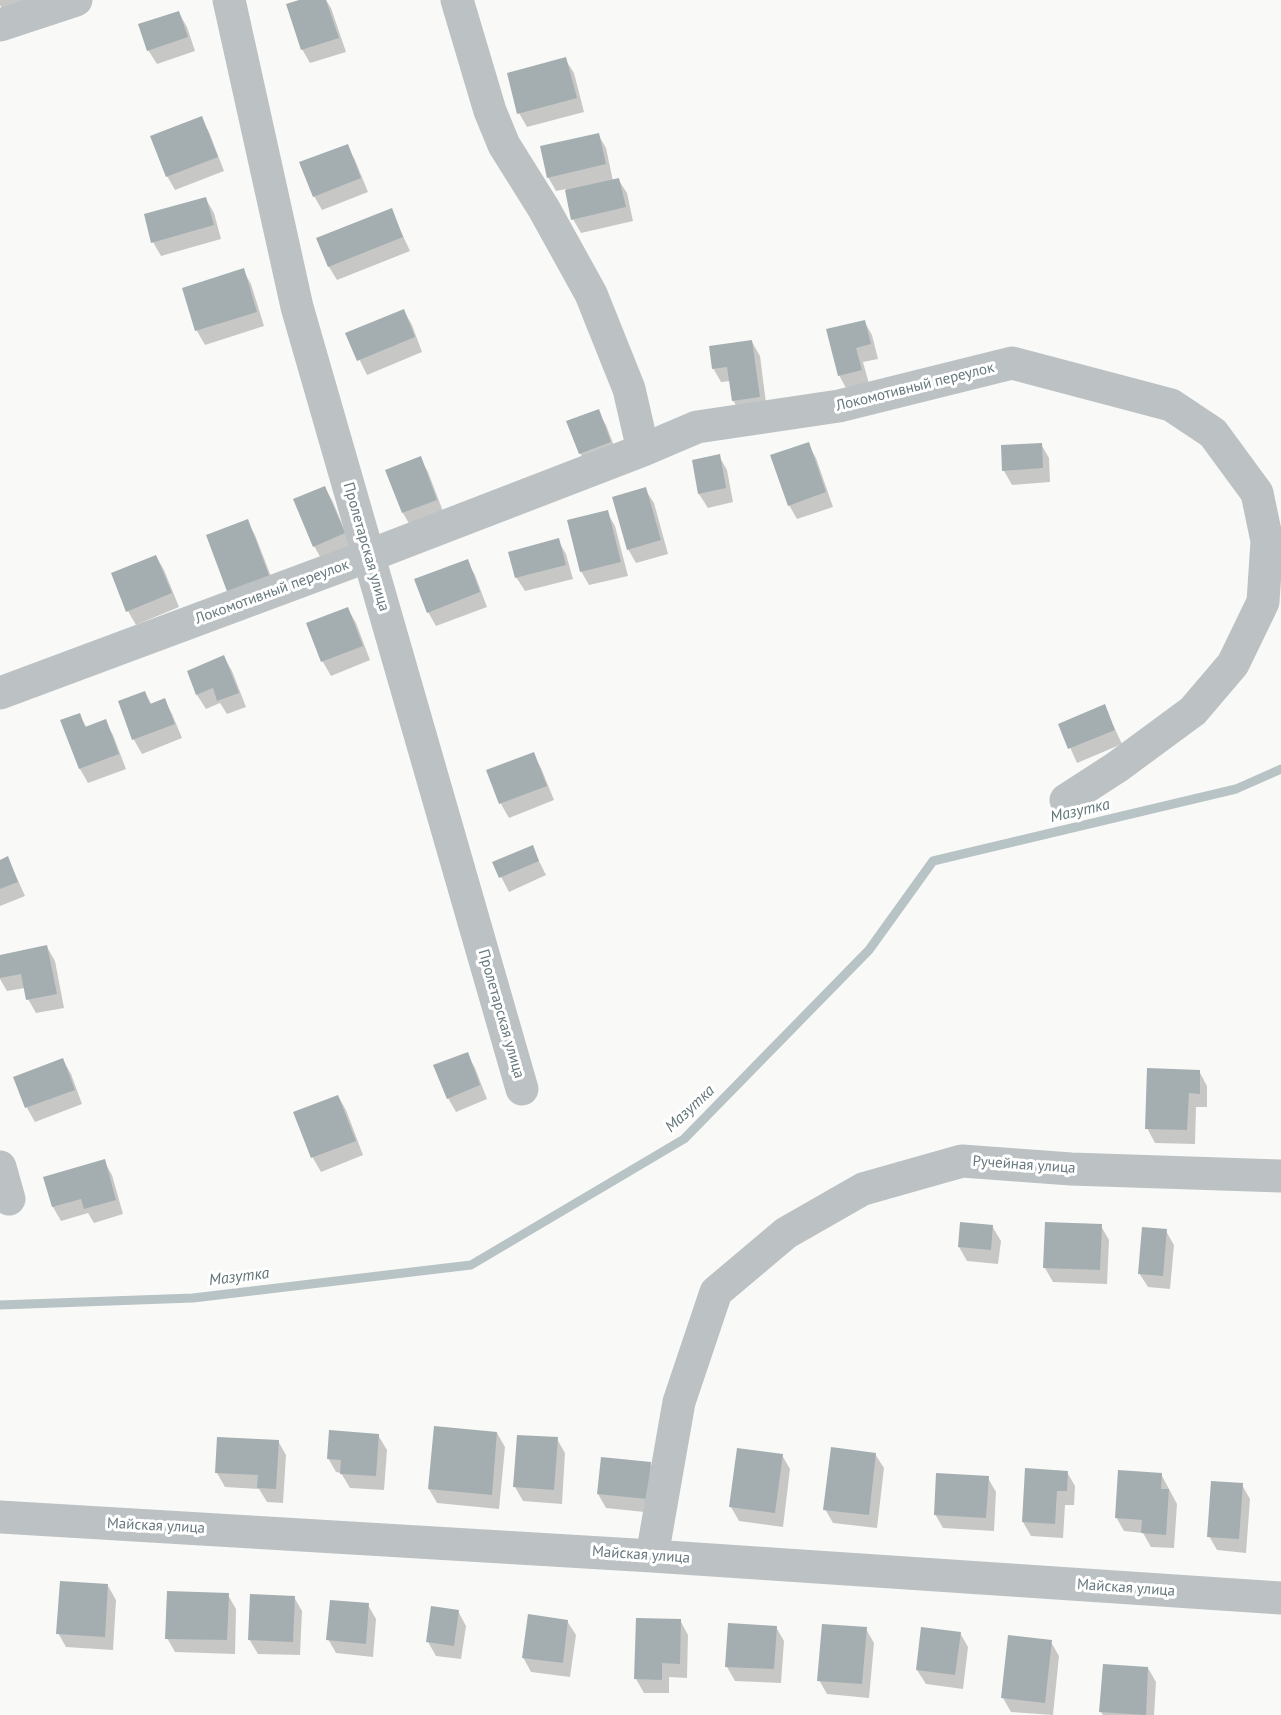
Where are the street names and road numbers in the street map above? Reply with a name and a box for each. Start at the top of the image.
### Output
street label: Локомотивный переулок [834,359,996,415]
street label: Пролетарская улица [339,480,393,614]
street label: Локомотивный переулок [193,556,351,628]
street label: Пролетарская улица [474,947,528,1081]
street label: Ручейная улица [972,1152,1076,1178]
street label: Майская улица [107,1514,205,1538]
street label: Майская улица [591,1543,691,1567]
street label: Майская улица [1076,1576,1176,1600]

